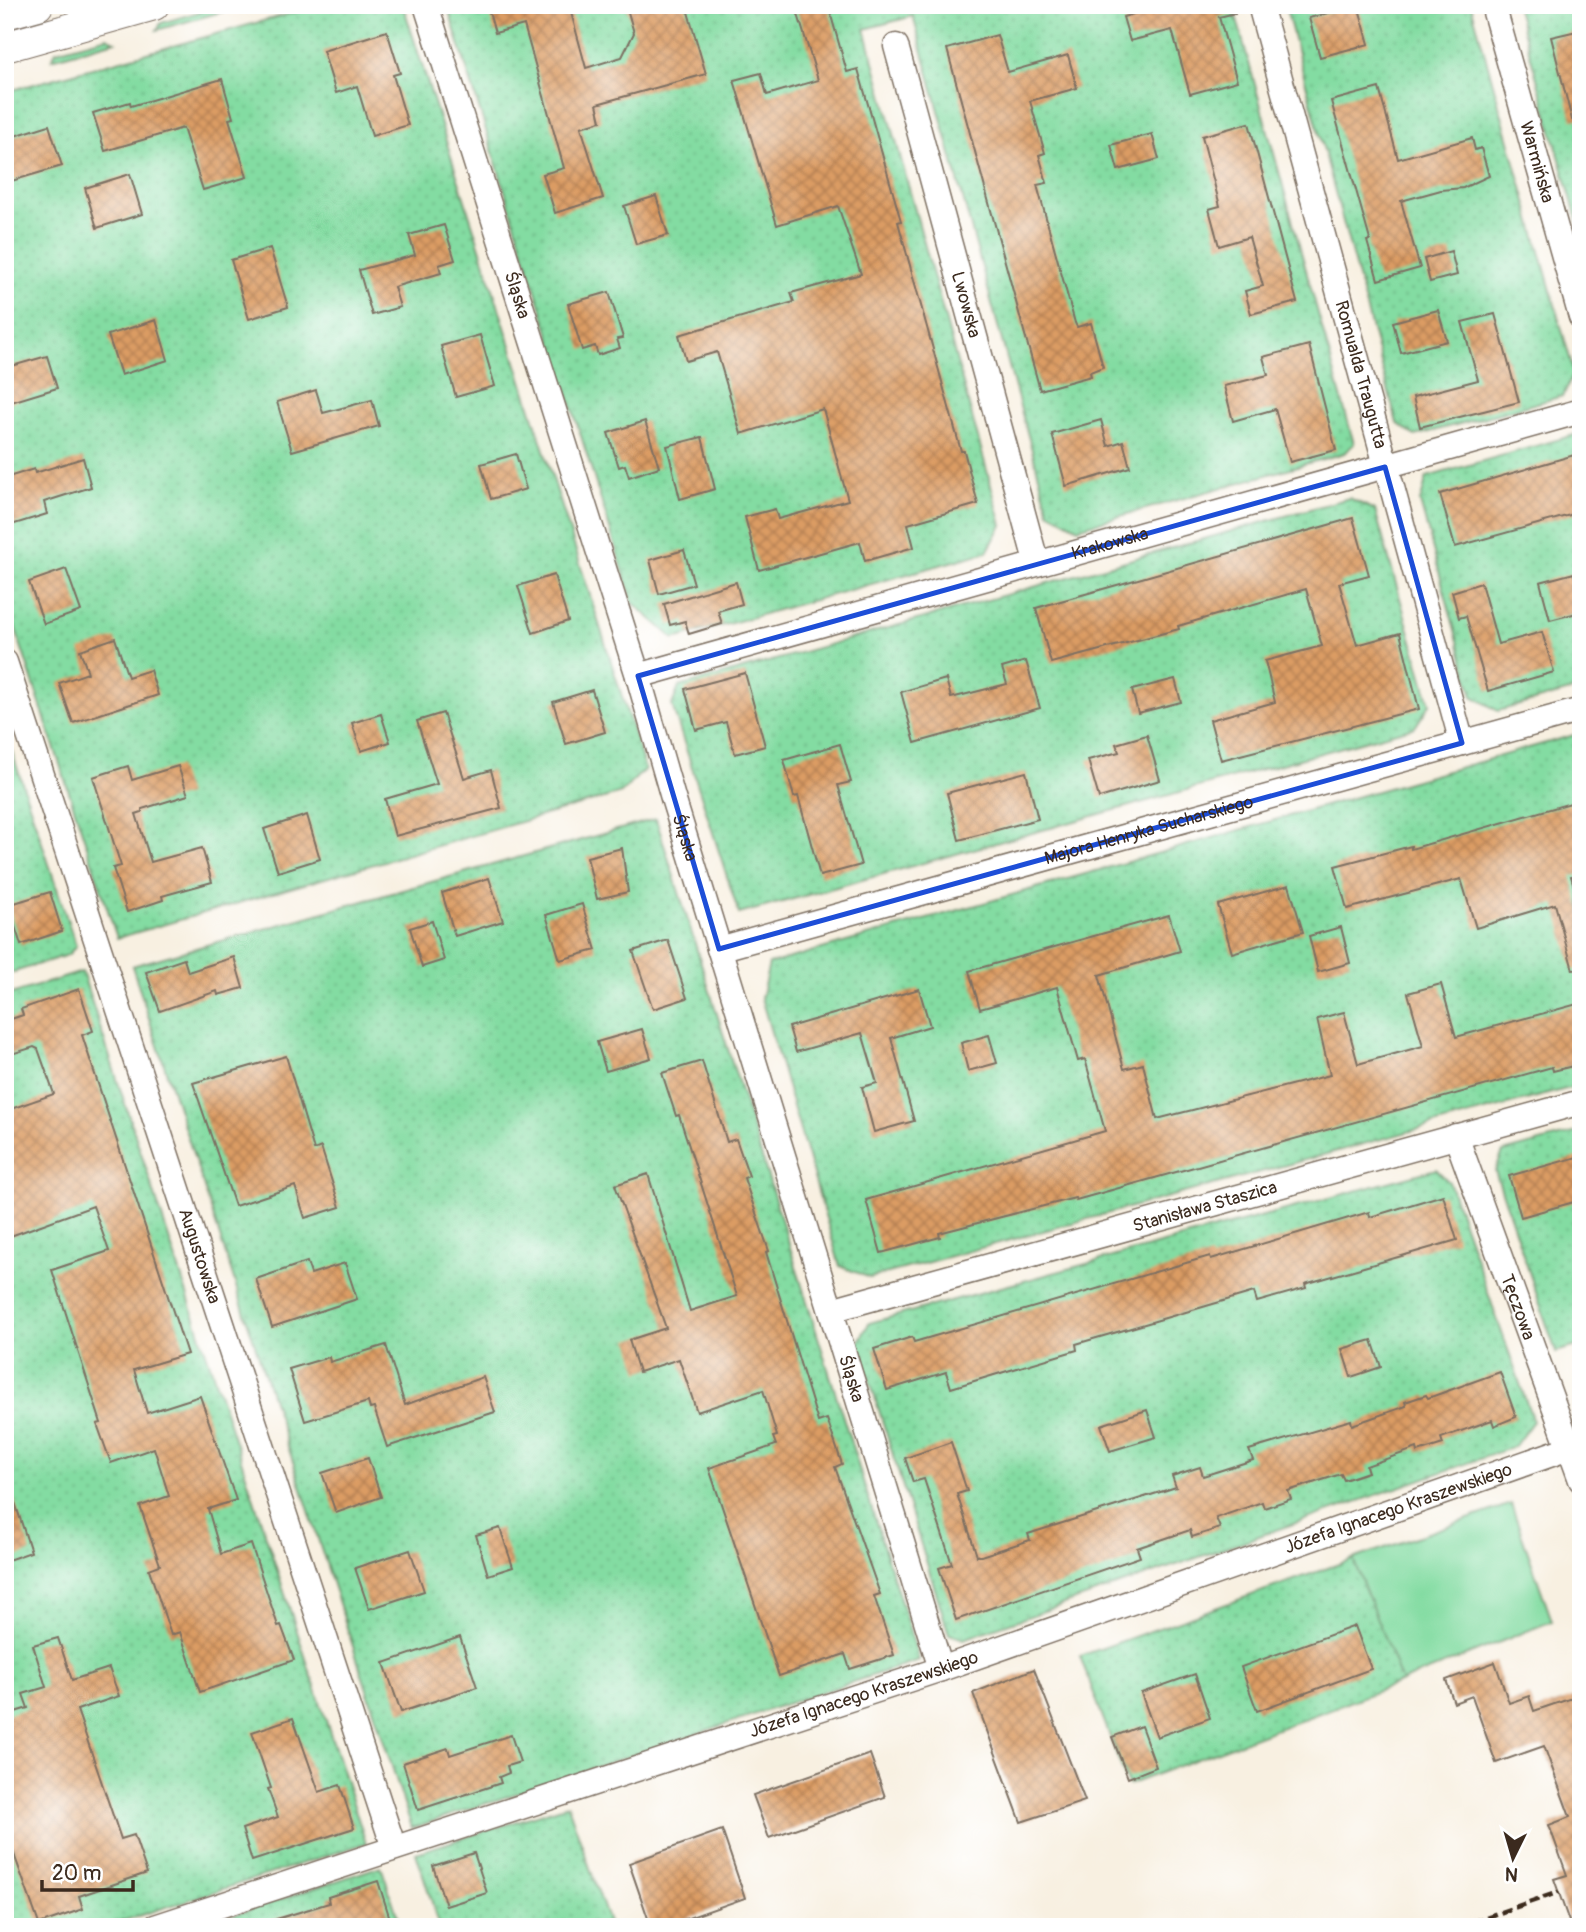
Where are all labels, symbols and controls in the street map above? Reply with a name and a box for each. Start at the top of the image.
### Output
street label: Warmińska [1514,119,1559,205]
street label: Śląska [499,269,535,321]
street label: Lwowska [946,269,986,341]
street label: Romualda Traugutta [1329,298,1392,451]
street label: Krakowska [1069,522,1151,566]
street label: Majora Henryka Sucharskiego [1042,790,1256,870]
street label: Śląska [667,811,703,864]
street label: Stanisława Staszica [1130,1176,1280,1238]
street label: Augustowska [173,1205,226,1307]
street label: Tęczowa [1495,1271,1540,1343]
street label: Śląska [833,1352,869,1405]
street label: Józefa Ignacego Kraszewskiego [1282,1458,1516,1559]
street label: Józefa Ignacego Kraszewskiego [747,1646,982,1743]
north arrow [1478,1824,1548,1894]
scale bar [42,1848,133,1892]
text: 20 m [52,1860,101,1887]
text: N [1504,1861,1519,1886]

